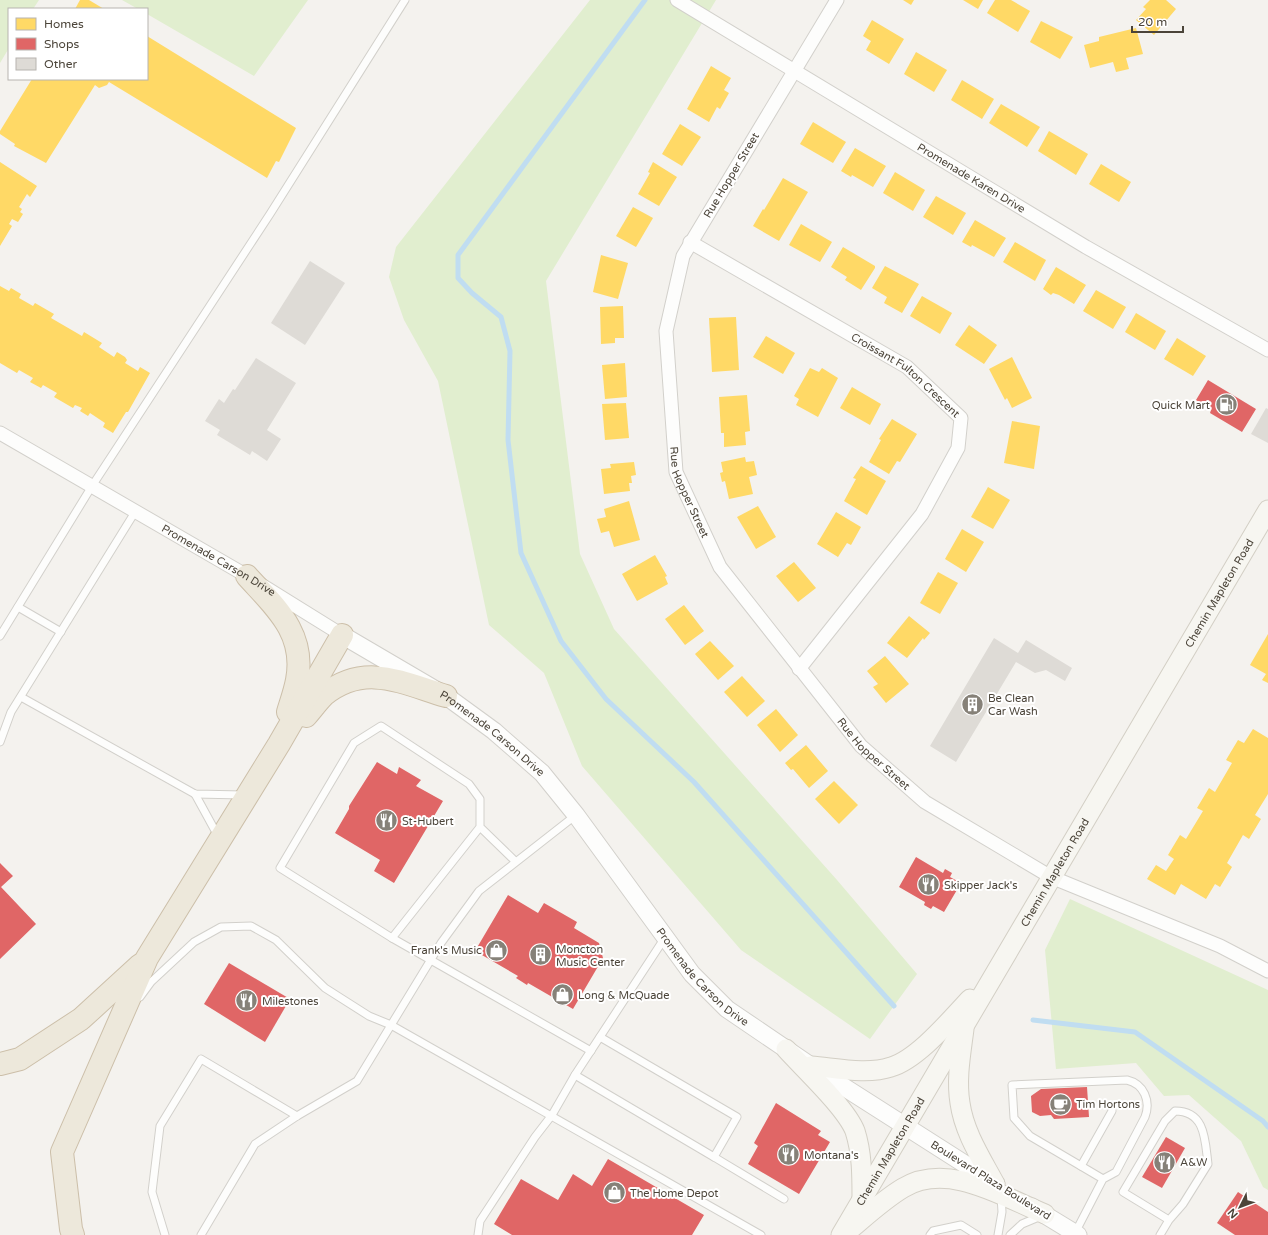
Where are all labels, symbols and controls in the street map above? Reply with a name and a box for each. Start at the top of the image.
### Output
legend [8,8,148,80]
scale bar [1132,8,1183,34]
text: 20 m [1138,15,1167,29]
text: Homes [44,17,84,31]
text: Shops [44,37,79,51]
text: Other [44,57,77,71]
street label: Rue Hopper Street [701,130,762,220]
street label: Promenade Karen Drive [915,141,1028,216]
street label: Croissant Fulton Crescent [849,330,962,420]
fuel station icon: Quick Mart [1213,392,1239,418]
place label: Quick Mart [1152,399,1210,412]
street label: Rue Hopper Street [667,446,712,540]
street label: Promenade Carson Drive [159,522,278,599]
street label: Chemin Mapleton Road [1182,537,1257,650]
street label: Promenade Carson Drive [438,688,547,779]
building icon: Be Clean Car Wash [960,691,986,717]
place label: Be Clean Car Wash [988,692,1038,718]
street label: Rue Hopper Street [834,715,912,793]
restaurant icon: St-Hubert [374,808,400,834]
place label: St-Hubert [402,815,454,828]
street label: Chemin Mapleton Road [1018,816,1092,929]
restaurant icon: Skipper Jack's [916,872,942,898]
place label: Skipper Jack's [944,879,1018,892]
street label: Promenade Carson Drive [654,925,751,1029]
shop icon: Frank's Music [484,937,510,963]
building icon: Moncton Music Center [528,942,554,968]
place label: Moncton Music Center [556,943,626,969]
place label: Frank's Music [411,944,482,957]
shop icon: Long & McQuade [549,982,575,1008]
restaurant icon: Milestones [234,988,260,1014]
place label: Long & McQuade [578,989,670,1002]
place label: Milestones [262,995,318,1008]
cafe icon: Tim Hortons [1047,1091,1073,1117]
street label: Chemin Mapleton Road [854,1095,928,1208]
place label: Tim Hortons [1076,1098,1140,1111]
street label: Boulevard Plaza Boulevard [928,1138,1053,1223]
restaurant icon: Montana's [775,1142,801,1168]
place label: Montana's [804,1149,859,1162]
restaurant icon: A&W [1151,1149,1177,1175]
place label: A&W [1180,1156,1207,1169]
shop icon: The Home Depot [601,1180,627,1206]
place label: The Home Depot [630,1187,719,1200]
north arrow [1220,1187,1260,1227]
text: N [1225,1206,1241,1221]

